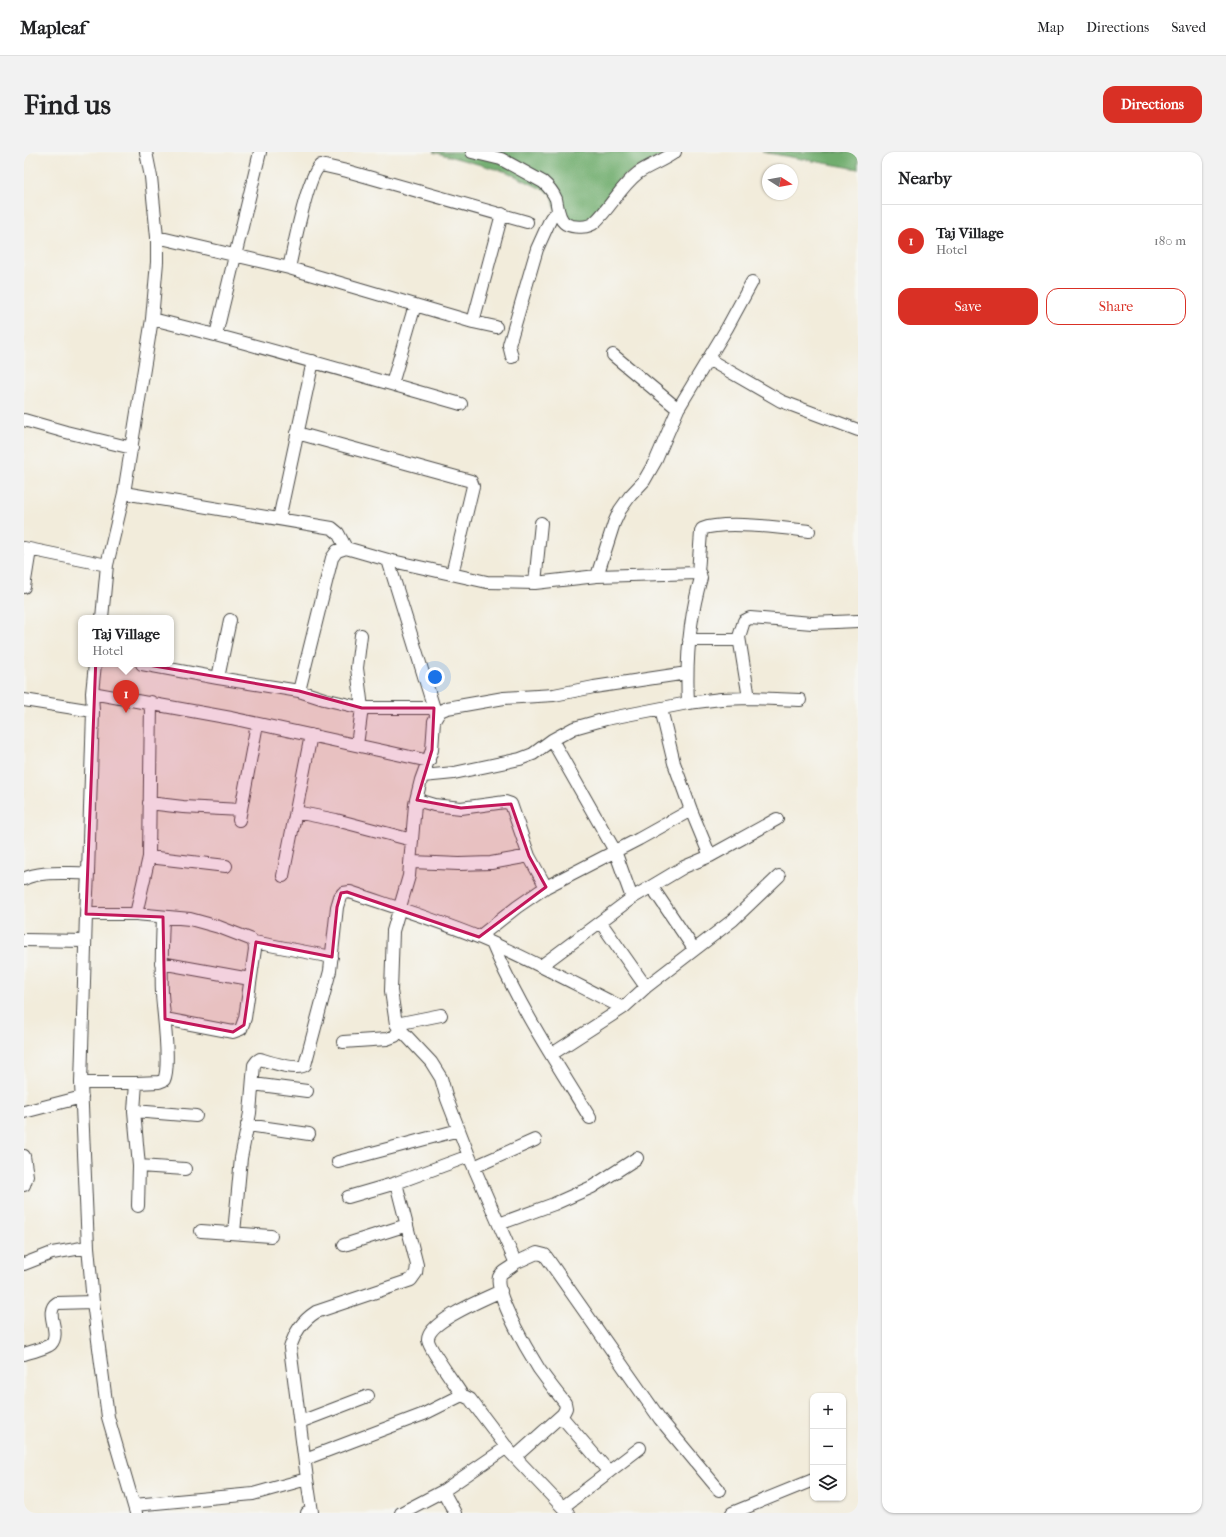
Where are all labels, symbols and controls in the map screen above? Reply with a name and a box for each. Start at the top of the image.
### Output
text: Mapleaf [20,17,86,39]
text: Map [1037,19,1064,36]
text: Directions [1086,19,1149,36]
text: Saved [1171,19,1206,36]
button: Directions [1103,86,1202,123]
text: Find us [24,88,111,121]
north arrow [762,164,798,200]
text: Nearby [898,168,952,188]
text: Taj Village [936,224,1004,242]
text: 1 [909,233,913,248]
text: 180 m [1154,233,1186,248]
text: Hotel [936,242,967,257]
button: Save [898,288,1038,325]
button: Share [1046,288,1186,325]
popup [78,615,174,667]
text: Taj Village [92,625,160,643]
text: Hotel [92,643,123,658]
your location [425,667,445,687]
pin: 1 [113,680,139,713]
map controls [810,1393,846,1501]
button: + [810,1393,846,1429]
button: − [810,1429,846,1465]
button: layers [810,1465,846,1501]

